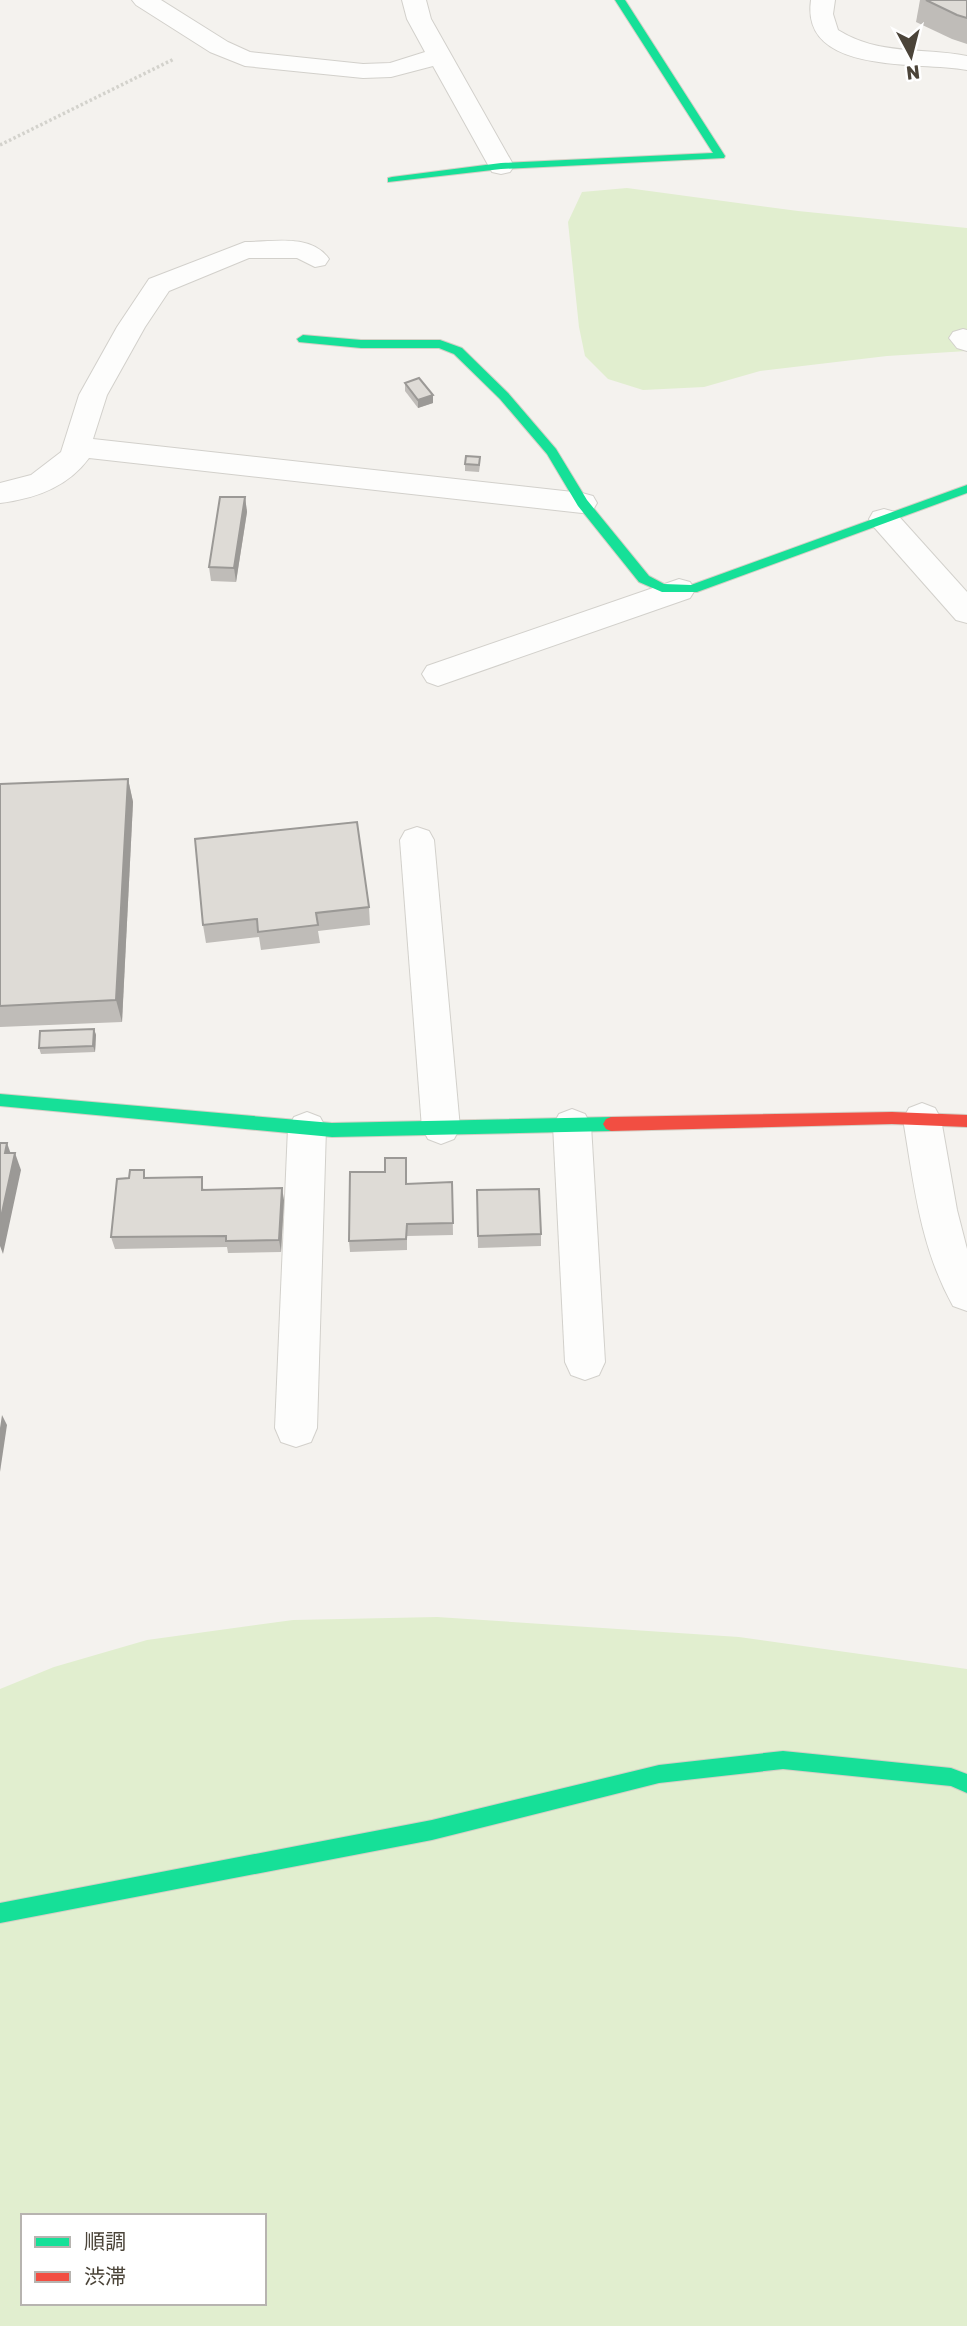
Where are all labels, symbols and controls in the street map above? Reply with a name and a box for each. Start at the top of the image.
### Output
north arrow [876,21,946,91]
text: N [905,60,921,85]
legend [21,2214,266,2305]
text: 順調 [84,2229,126,2254]
text: 渋滞 [84,2264,126,2289]

